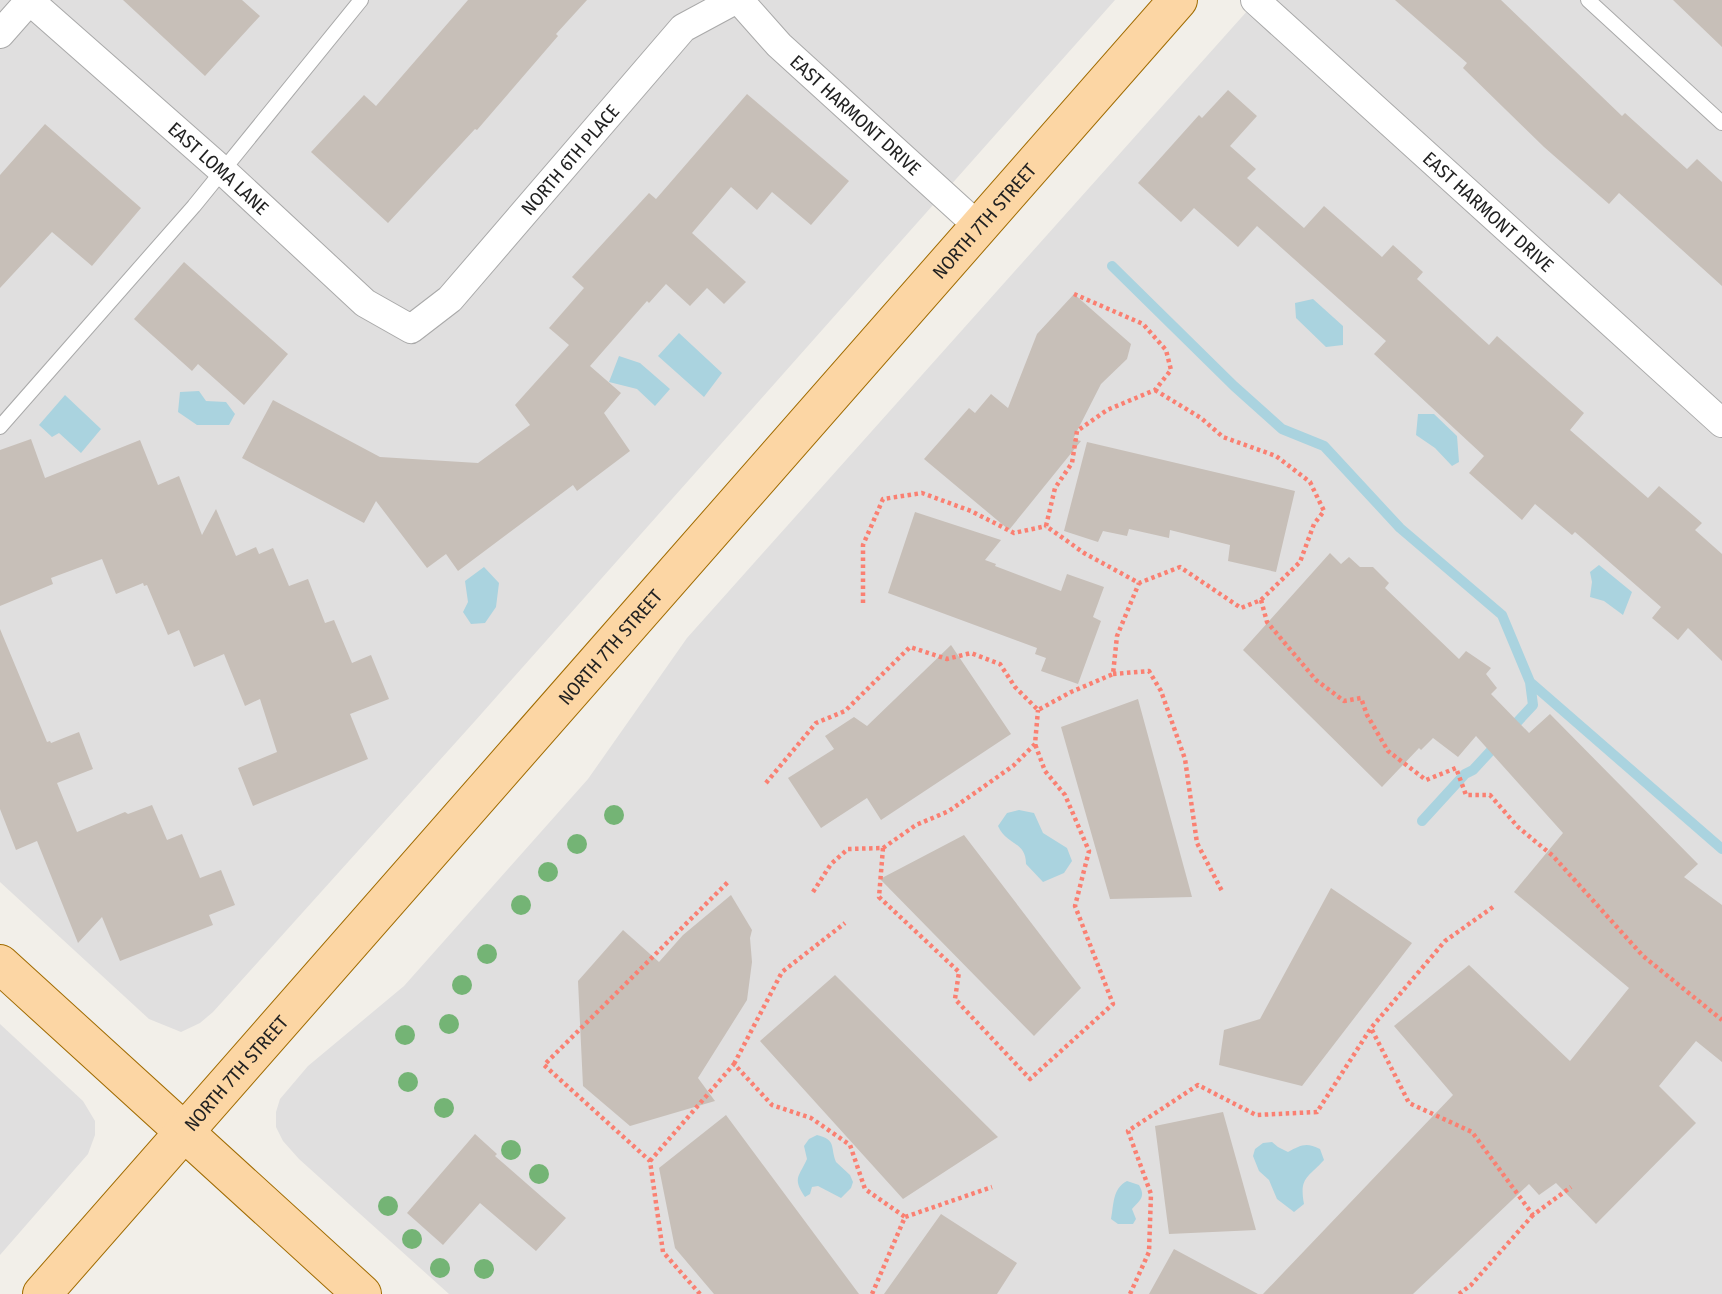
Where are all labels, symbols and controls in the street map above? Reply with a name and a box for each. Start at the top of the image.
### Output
street label: EAST HARMONT DRIVE [786,50,925,180]
street label: NORTH 6TH PLACE [516,100,624,220]
street label: EAST LOMA LANE [163,117,273,220]
street label: EAST HARMONT DRIVE [1418,147,1558,277]
street label: NORTH 7TH STREET [928,159,1041,283]
street label: NORTH 7TH STREET [554,585,667,710]
street label: NORTH 7TH STREET [180,1011,293,1136]

